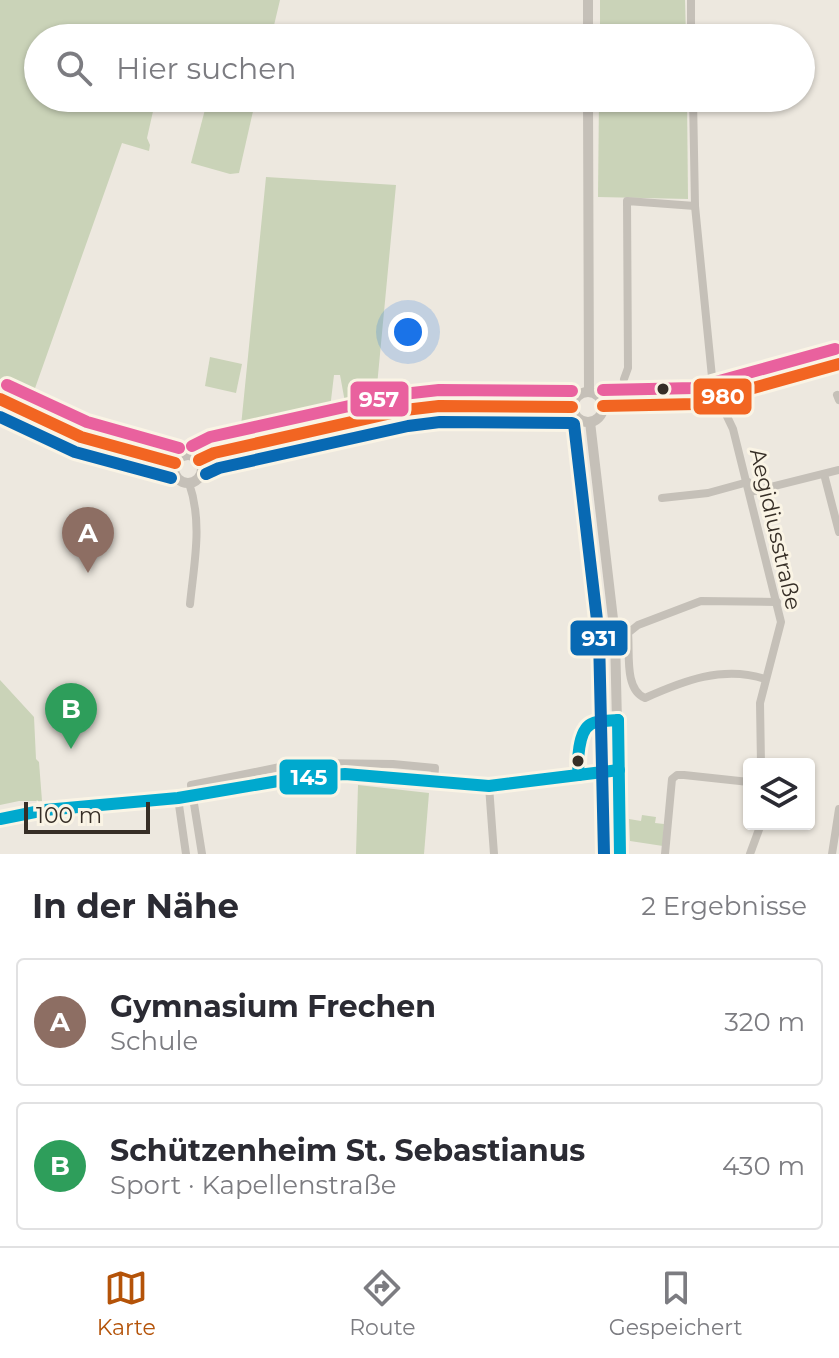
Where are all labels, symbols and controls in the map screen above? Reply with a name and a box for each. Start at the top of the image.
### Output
search box [24,24,815,112]
icon: search [52,46,96,90]
text: Hier suchen [116,50,297,87]
your location [388,312,428,352]
line badge: 980 [692,377,753,416]
line badge: 957 [349,380,410,418]
unlabelled marker [655,381,671,397]
text: 980 [701,383,745,410]
text: 957 [359,386,399,413]
street label: Aegidiusstraße [744,446,807,612]
pin: A [62,507,114,573]
line badge: 931 [569,619,629,657]
text: 931 [581,625,617,652]
pin: B [45,683,97,749]
unlabelled marker [570,753,586,769]
line badge: 145 [278,758,339,796]
map controls [743,758,815,830]
button: layers [743,758,815,830]
text: 145 [291,764,327,791]
scale bar [24,798,150,834]
text: 100 m [36,802,102,829]
text: In der Nähe [32,885,239,927]
text: 2 Ergebnisse [641,890,807,922]
text: Gymnasium Frechen [110,988,436,1025]
text: A [50,1006,70,1038]
text: 320 m [724,1006,805,1038]
text: Schule [110,1025,198,1057]
text: Schützenheim St. Sebastianus [110,1132,585,1169]
text: B [50,1150,70,1182]
text: 430 m [722,1150,805,1182]
text: Sport · Kapellenstraße [110,1169,397,1201]
tab: Karte [97,1266,156,1341]
tab: Route [349,1266,415,1341]
tab: Gespeichert [609,1266,742,1341]

